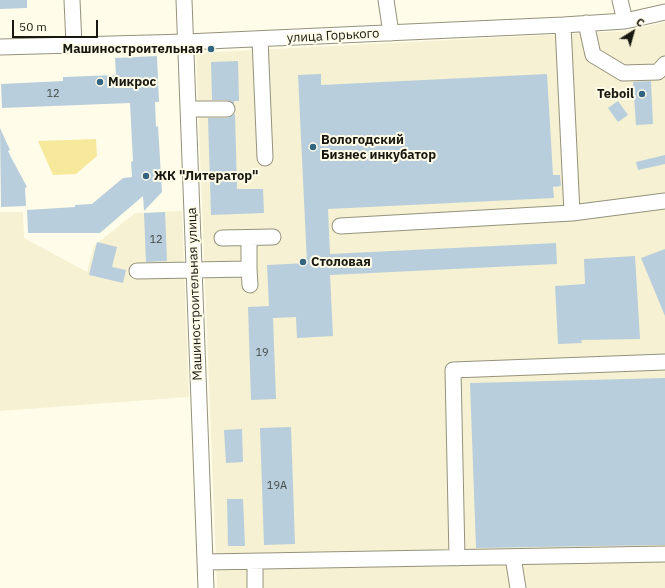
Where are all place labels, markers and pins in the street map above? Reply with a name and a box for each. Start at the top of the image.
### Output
place label: Машиностроительная [62,41,203,57]
marker: Машиностроительная [206,44,216,54]
place label: Микрос [108,74,156,90]
marker: Микрос [95,77,105,87]
place label: Teboil [597,86,634,102]
marker: Teboil [637,89,647,99]
place label: Вологодский Бизнес инкубатор [321,132,436,163]
marker: Вологодский Бизнес инкубатор [308,142,318,152]
place label: ЖК "Литератор" [154,168,258,184]
marker: ЖК "Литератор" [141,171,151,181]
place label: Столовая [311,254,371,270]
marker: Столовая [298,257,308,267]

